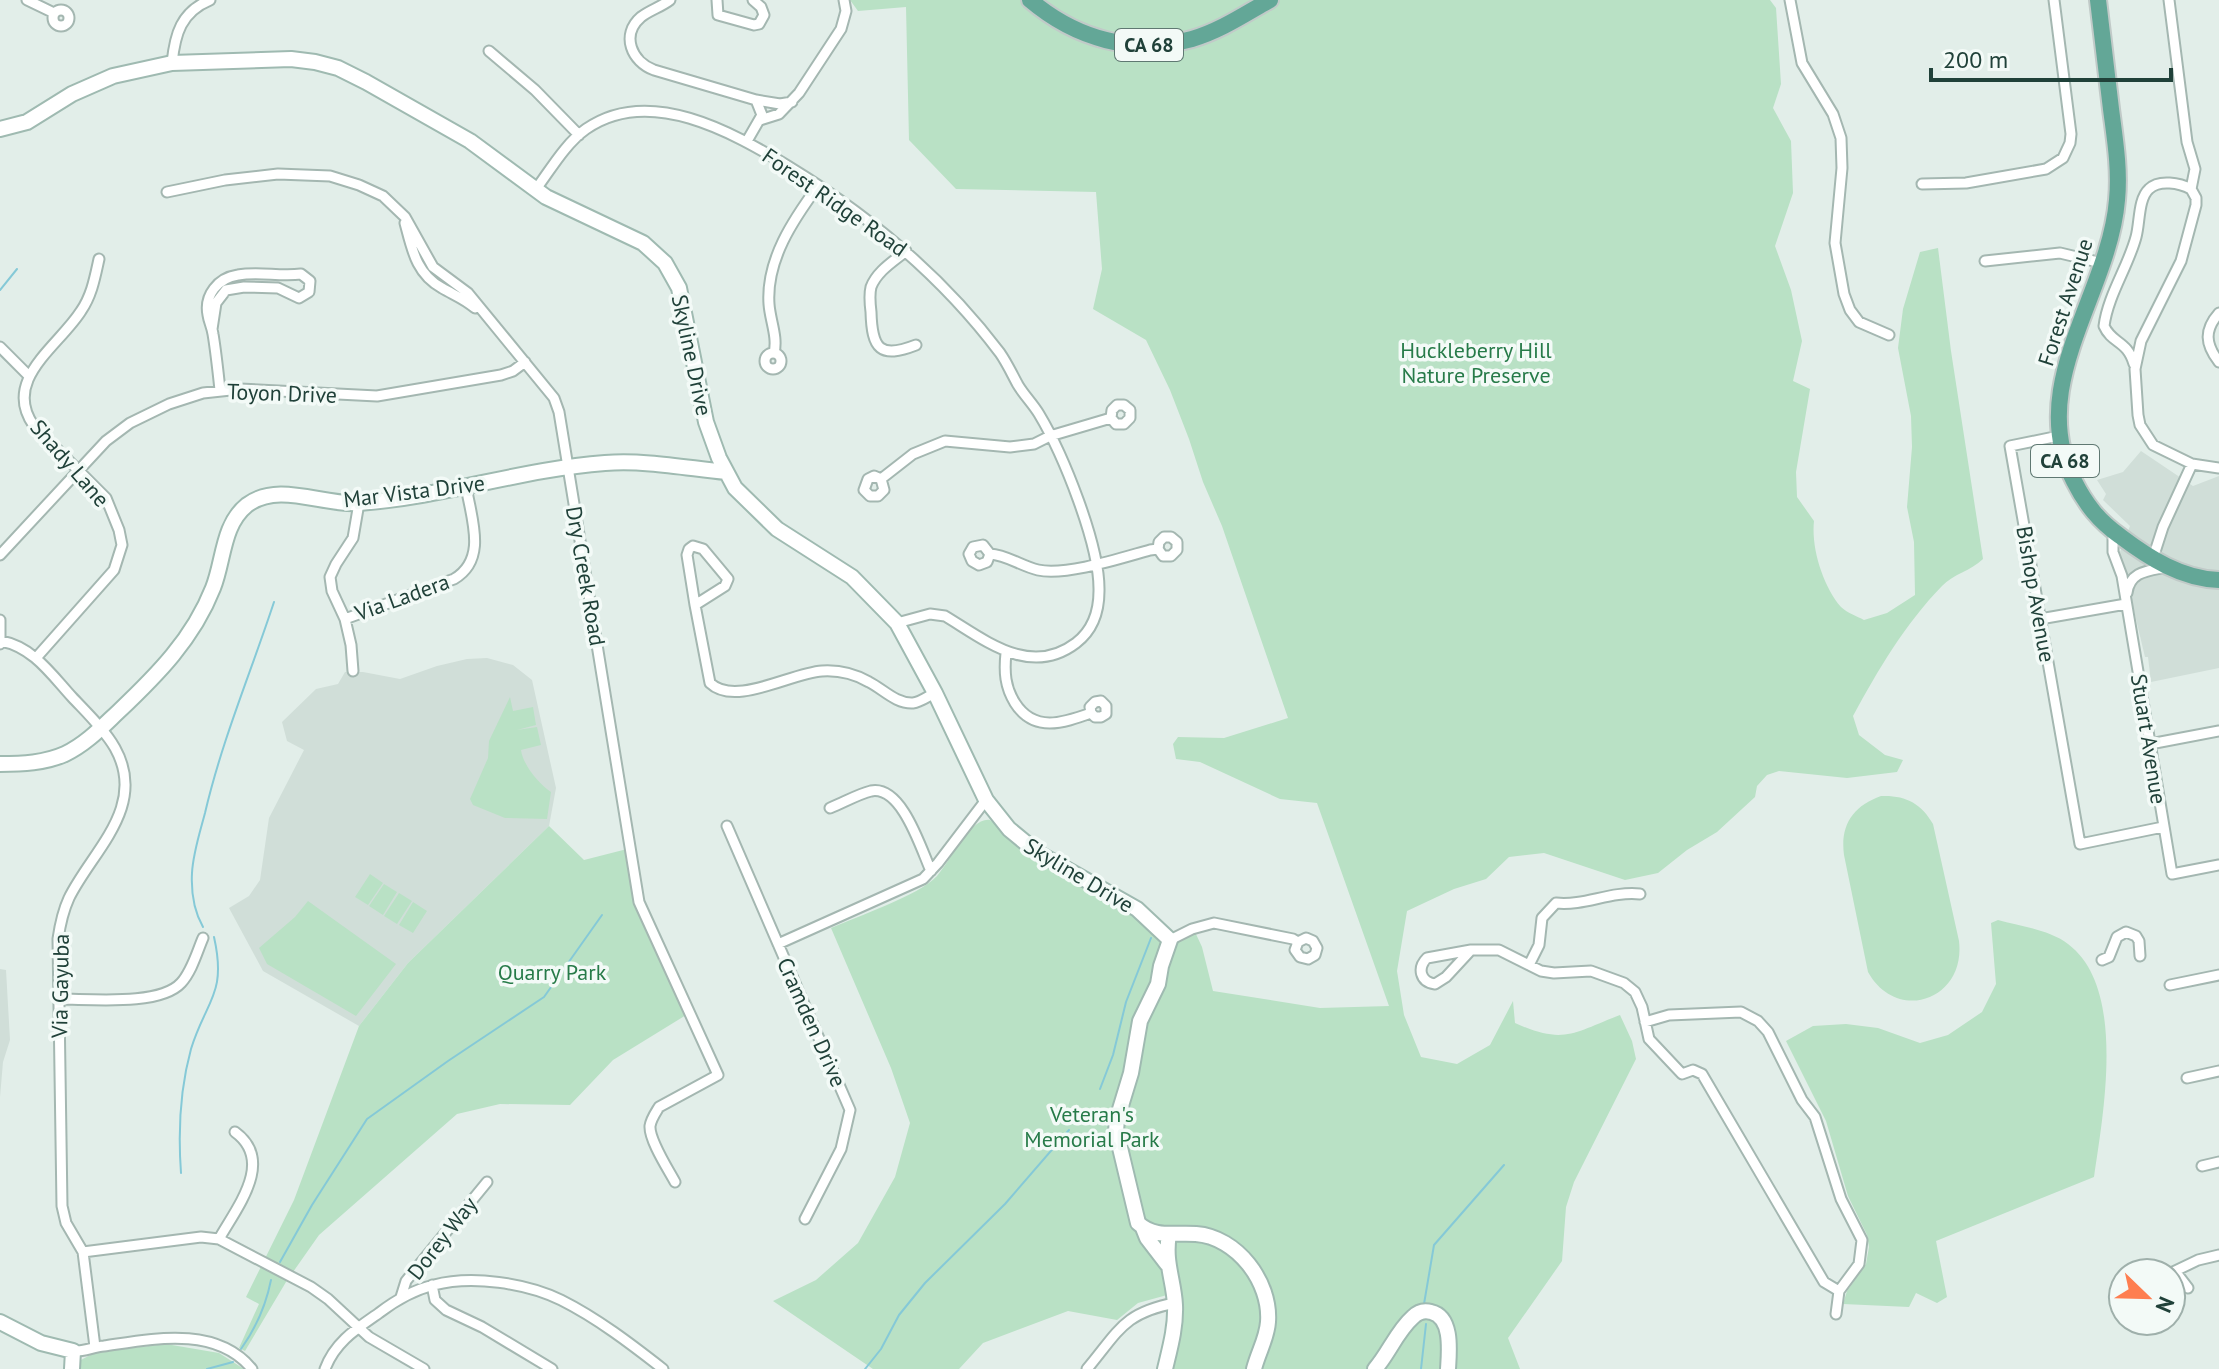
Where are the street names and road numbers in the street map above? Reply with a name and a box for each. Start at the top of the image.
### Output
road number: CA 68 [1115,29,1183,61]
street label: Forest Ridge Road [757,142,913,262]
street label: Forest Avenue [2031,235,2099,369]
street label: Skyline Drive [666,292,718,418]
street label: Toyon Drive [227,377,337,409]
street label: Shady Lane [24,413,116,513]
road number: CA 68 [2031,445,2099,477]
street label: Mar Vista Drive [342,468,486,514]
street label: Dry Creek Road [560,504,612,648]
street label: Bishop Avenue [2010,524,2062,664]
street label: Via Ladera [350,567,453,627]
street label: Stuart Avenue [2125,672,2173,806]
street label: Skyline Drive [1019,831,1139,919]
street label: Via Gayuba [45,934,75,1039]
street label: Cramden Drive [771,953,853,1091]
street label: Dorey Way [401,1190,484,1285]

